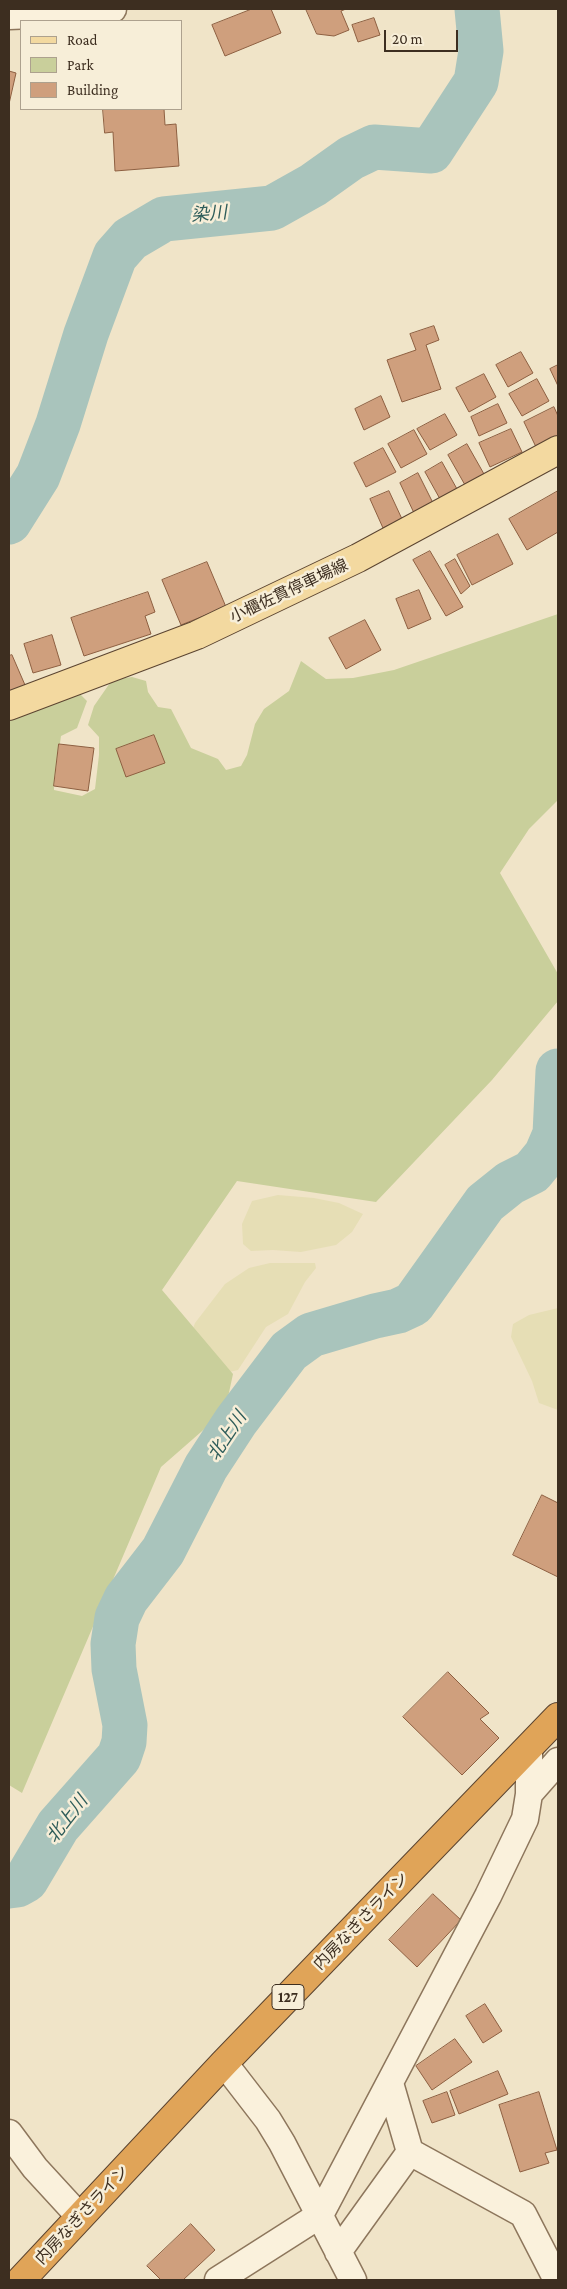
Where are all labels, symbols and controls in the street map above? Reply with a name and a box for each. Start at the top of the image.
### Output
legend [20,20,182,110]
scale bar [387,20,461,52]
text: 20 m [392,31,423,47]
text: Road [67,32,97,48]
text: Park [67,57,94,73]
text: Building [67,82,118,98]
water label: 染川 [190,202,228,226]
street label: 小櫃佐貫停車場線 [227,555,351,627]
water label: 北上川 [203,1408,251,1464]
water label: 北上川 [42,1791,92,1847]
street label: 内房なぎさライン [310,1868,412,1974]
road number: 127 [272,1984,304,2010]
street label: 内房なぎさライン [31,2162,133,2268]

